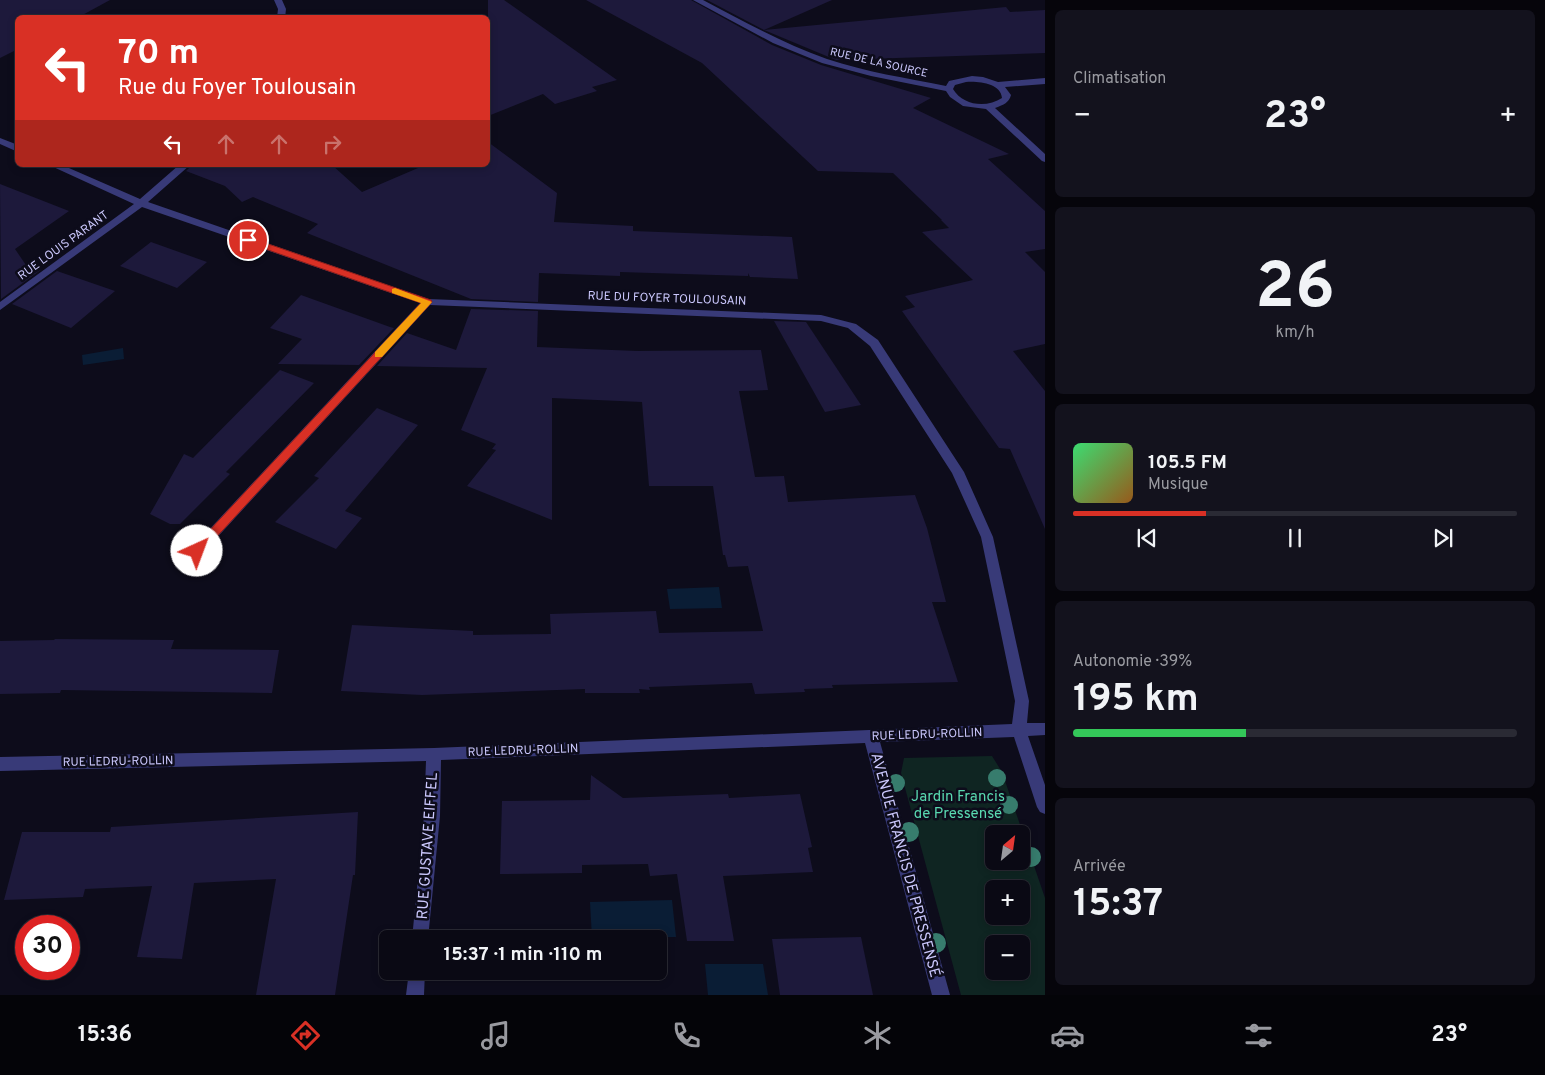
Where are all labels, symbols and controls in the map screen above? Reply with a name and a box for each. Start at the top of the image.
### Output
text: 70 m [118,32,199,76]
icon: left [35,35,100,100]
street label: RUE DE LA SOURCE [829,45,929,81]
text: Climatisation [1073,69,1166,89]
text: Rue du Foyer Toulousain [118,75,356,102]
text: 23° [1264,93,1326,142]
text: − [1073,99,1091,135]
text: + [1499,99,1517,135]
icon: left [159,130,187,158]
icon: ahead [212,130,240,158]
icon: ahead [265,130,293,158]
icon: right [318,130,346,158]
street label: RUE LOUIS PARANT [15,207,112,284]
pin [227,219,269,261]
icon: arrive [234,226,262,254]
text: 26 [1255,249,1335,331]
street label: RUE DU FOYER TOULOUSAIN [587,288,747,310]
text: km/h [1276,323,1314,343]
text: 105.5 FM [1148,451,1227,475]
text: Musique [1148,475,1208,495]
position arrow [170,524,222,576]
icon: previous [1133,524,1161,552]
icon: pause [1281,524,1309,552]
icon: next [1429,524,1457,552]
text: Autonomie · 39% [1073,652,1192,672]
text: 195 km [1073,676,1199,725]
street label: RUE LEDRU-ROLLIN [871,725,983,745]
street label: RUE LEDRU-ROLLIN [467,741,579,761]
street label: AVENUE FRANCIS DE PRESSENSÉ [865,751,945,980]
street label: RUE LEDRU-ROLLIN [62,753,174,771]
street label: RUE GUSTAVE EIFFEL [414,772,443,920]
park label: Jardin Francis de Pressensé [911,788,1005,824]
north arrow [985,825,1030,870]
map controls [985,825,1030,980]
text: Arrivée [1073,857,1126,877]
button: + [985,880,1030,925]
text: 15:37 [1073,881,1163,930]
speed limit sign: 30 [15,915,80,980]
button: − [985,935,1030,980]
text: 15:37 · 1 min · 110 m [444,943,602,967]
icon: directions [288,1018,323,1053]
icon: music [478,1018,513,1053]
icon: phone [669,1018,704,1053]
icon: climate [860,1018,895,1053]
icon: car [1050,1018,1085,1053]
icon: filters [1241,1018,1276,1053]
text: 15:36 [78,1022,132,1049]
text: 23° [1431,1022,1467,1049]

